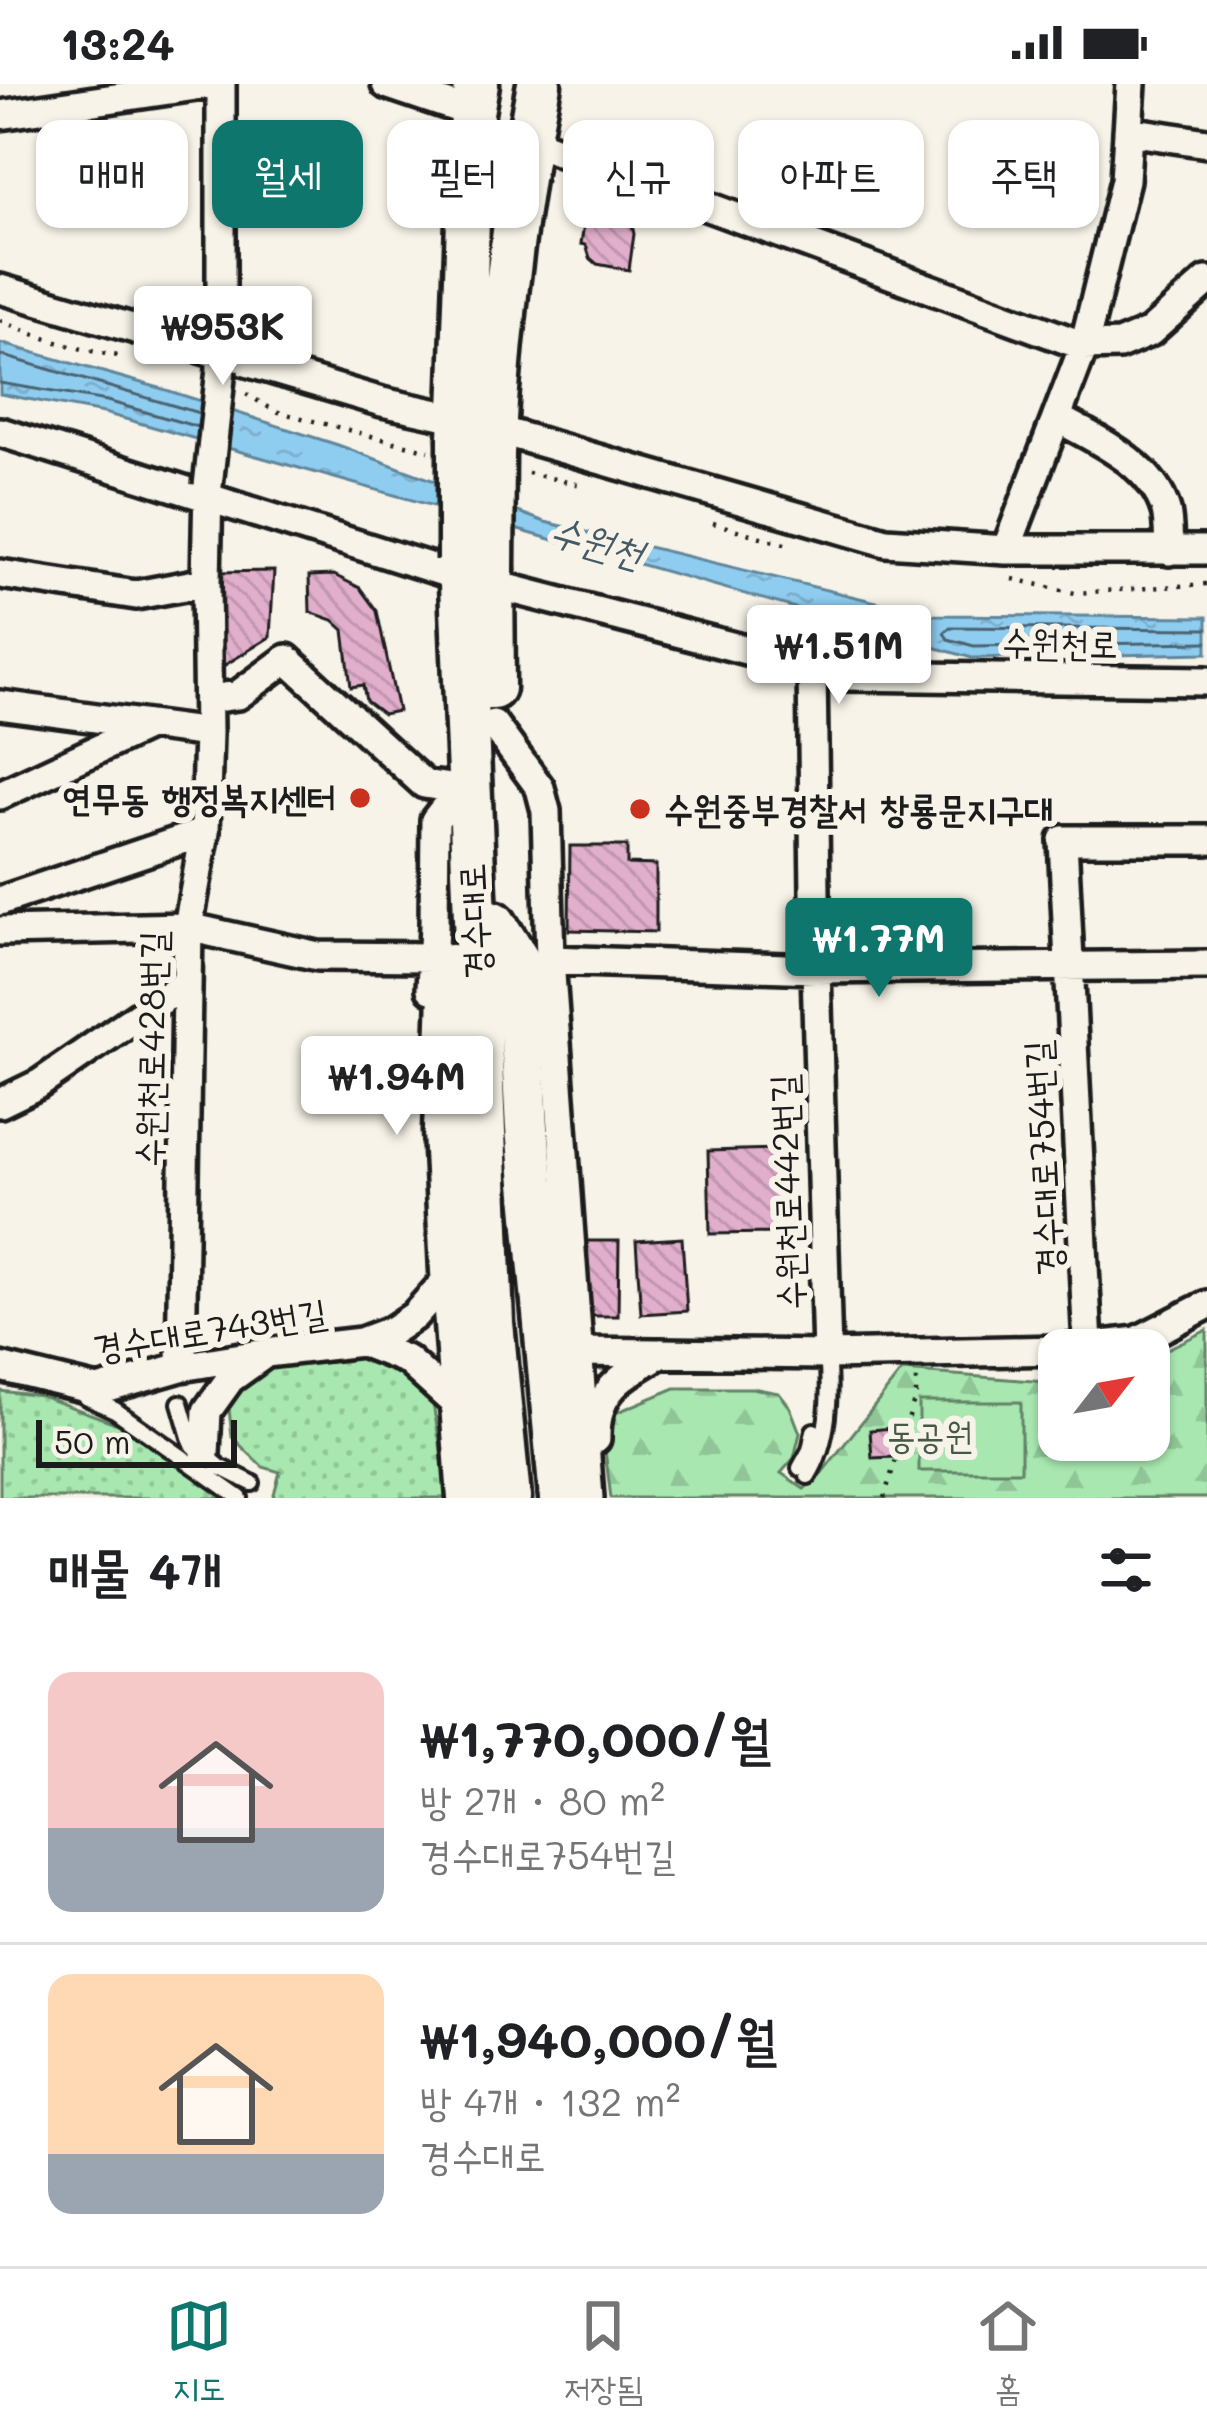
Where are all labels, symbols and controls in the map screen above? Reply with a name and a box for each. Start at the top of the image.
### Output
text: 13:24 [60,13,175,71]
chip: 매매 [36,120,188,228]
chip: 월세 [212,120,363,228]
chip: 필터 [387,120,539,228]
chip: 신규 [563,120,714,228]
chip: 아파트 [738,120,924,228]
chip: 주택 [948,120,1099,228]
pin: ₩953K [139,286,307,388]
text: ₩953K [161,299,285,350]
water label: 수원천 [545,503,653,579]
pin: ₩1.51M [741,605,937,707]
street label: 수원천로 [1002,617,1118,666]
text: ₩1.51M [774,618,904,669]
place label: 연무동 행정복지센터 [62,773,336,820]
place label: 수원중부경찰서 창룡문지구대 [664,784,1054,831]
marker: 연무동 행정복지센터 [347,785,373,811]
marker: 수원중부경찰서 창룡문지구대 [627,796,653,822]
street label: 경수대로 [446,862,499,980]
pin: ₩1.77M [781,898,977,1000]
text: ₩1.77M [812,911,946,962]
street label: 수원천로428번길 [124,930,175,1168]
pin: ₩1.94M [299,1036,495,1138]
street label: 경수대로754번길 [1012,1039,1071,1277]
text: ₩1.94M [328,1049,466,1100]
street label: 수원천로442번길 [758,1073,813,1311]
street label: 경수대로743번길 [90,1287,330,1370]
north arrow [1038,1329,1170,1461]
map controls [1038,1329,1170,1461]
park label: 동공원 [887,1410,973,1457]
scale bar [36,1414,237,1467]
text: 50 m [54,1419,130,1462]
text: 매물 4개 [48,1535,222,1602]
icon: filters [1093,1537,1159,1603]
text: ₩1,770,000/월 [420,1703,771,1770]
icon: home [144,1720,288,1864]
text: 방 2개 · 80 m² [420,1774,665,1825]
text: 경수대로754번길 [420,1828,676,1879]
text: ₩1,940,000/월 [420,2004,777,2071]
icon: home [144,2022,288,2166]
text: 방 4개 · 132 m² [420,2075,680,2126]
text: 경수대로 [420,2129,546,2180]
tab: 지도 [166,2293,232,2411]
tab: 저장됨 [564,2293,643,2411]
tab: 홈 [975,2293,1041,2411]

